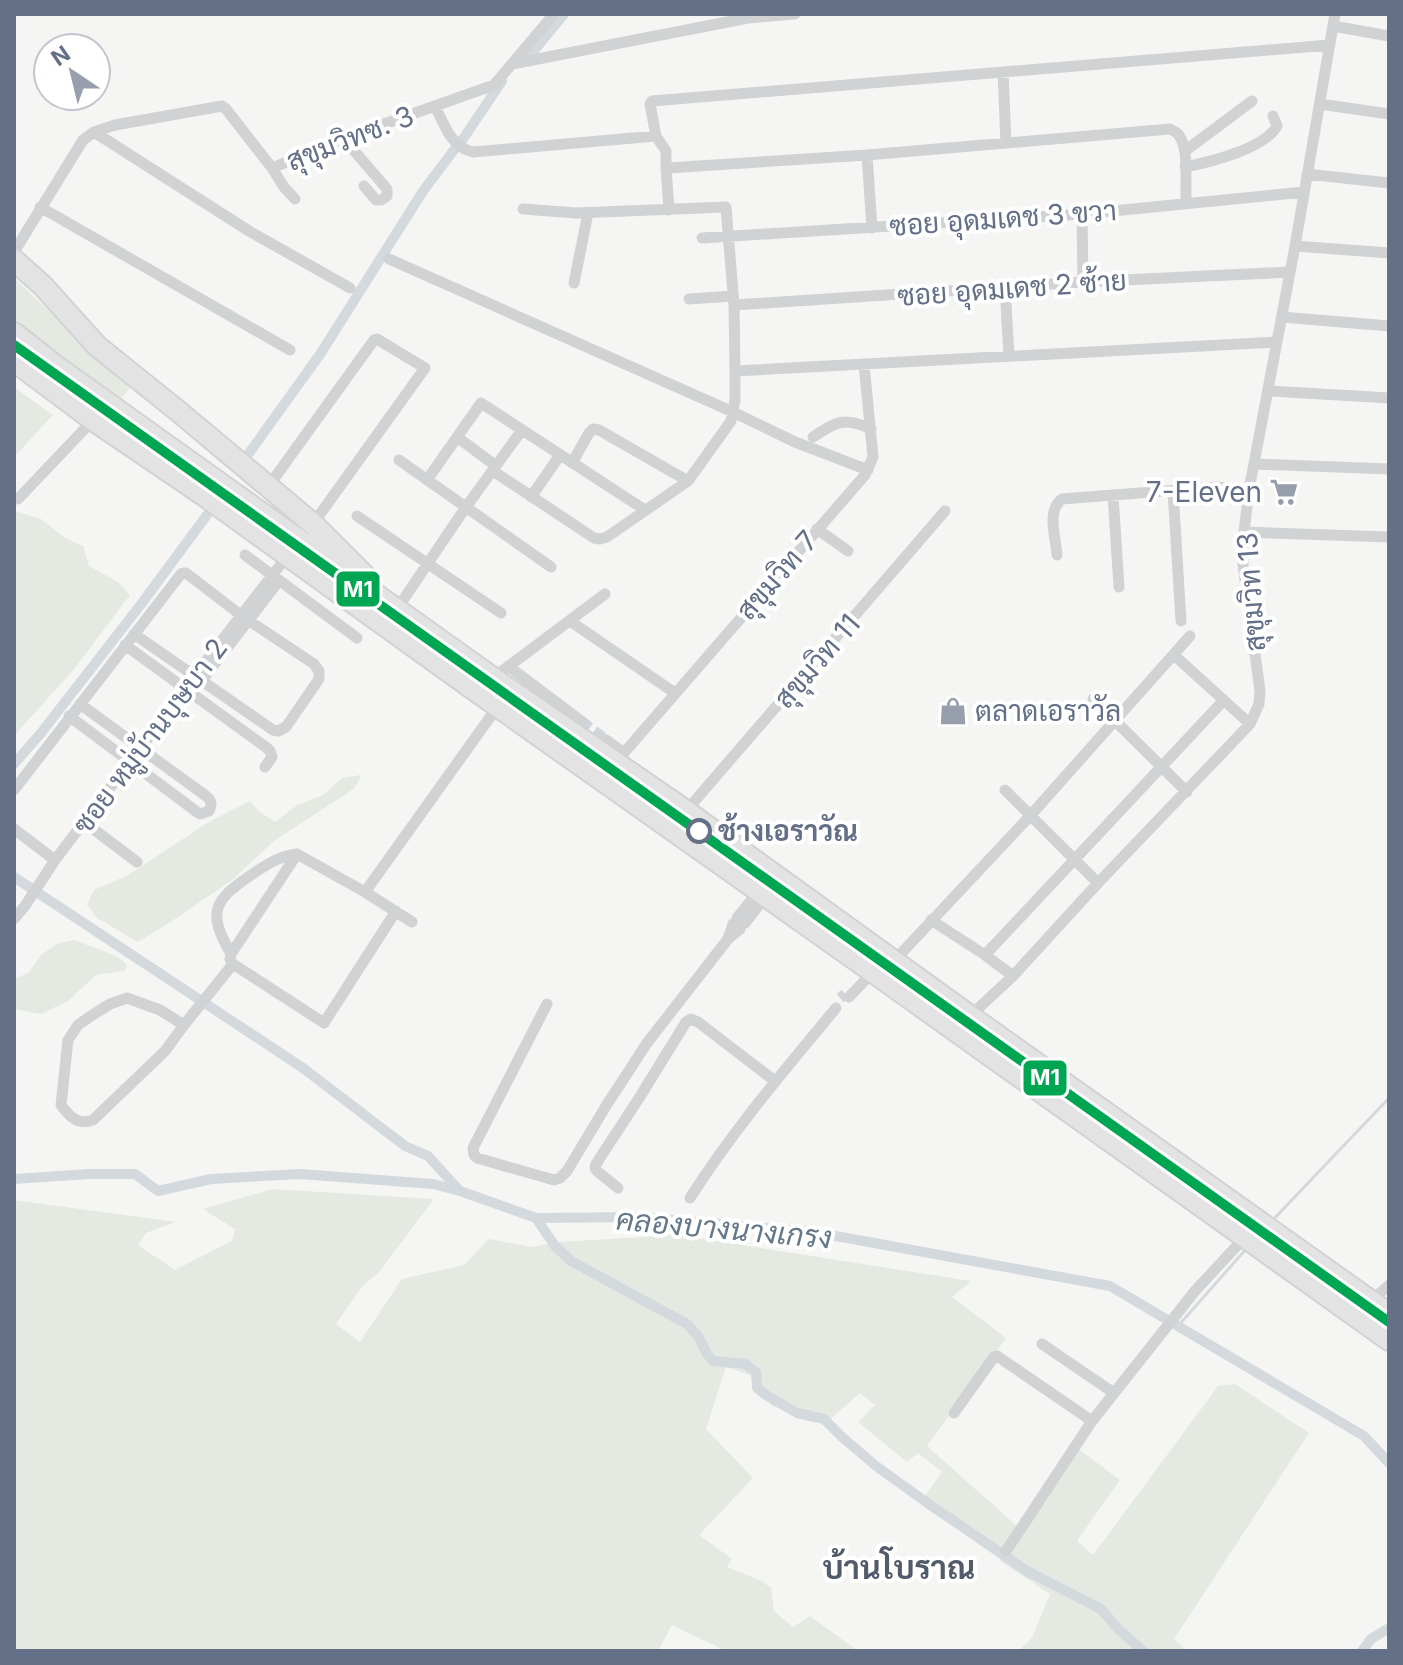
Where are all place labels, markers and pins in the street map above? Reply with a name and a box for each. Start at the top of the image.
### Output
place label: 7-Eleven [1146,475,1262,509]
supermarket icon: 7-Eleven [1269,477,1299,507]
place label: ตลาดเอราวัล [975,693,1121,728]
shop icon: ตลาดเอราวัล [938,696,968,726]
place label: ช้างเอราวัณ [718,812,858,848]
marker: ช้างเอราวัณ [687,819,711,843]

